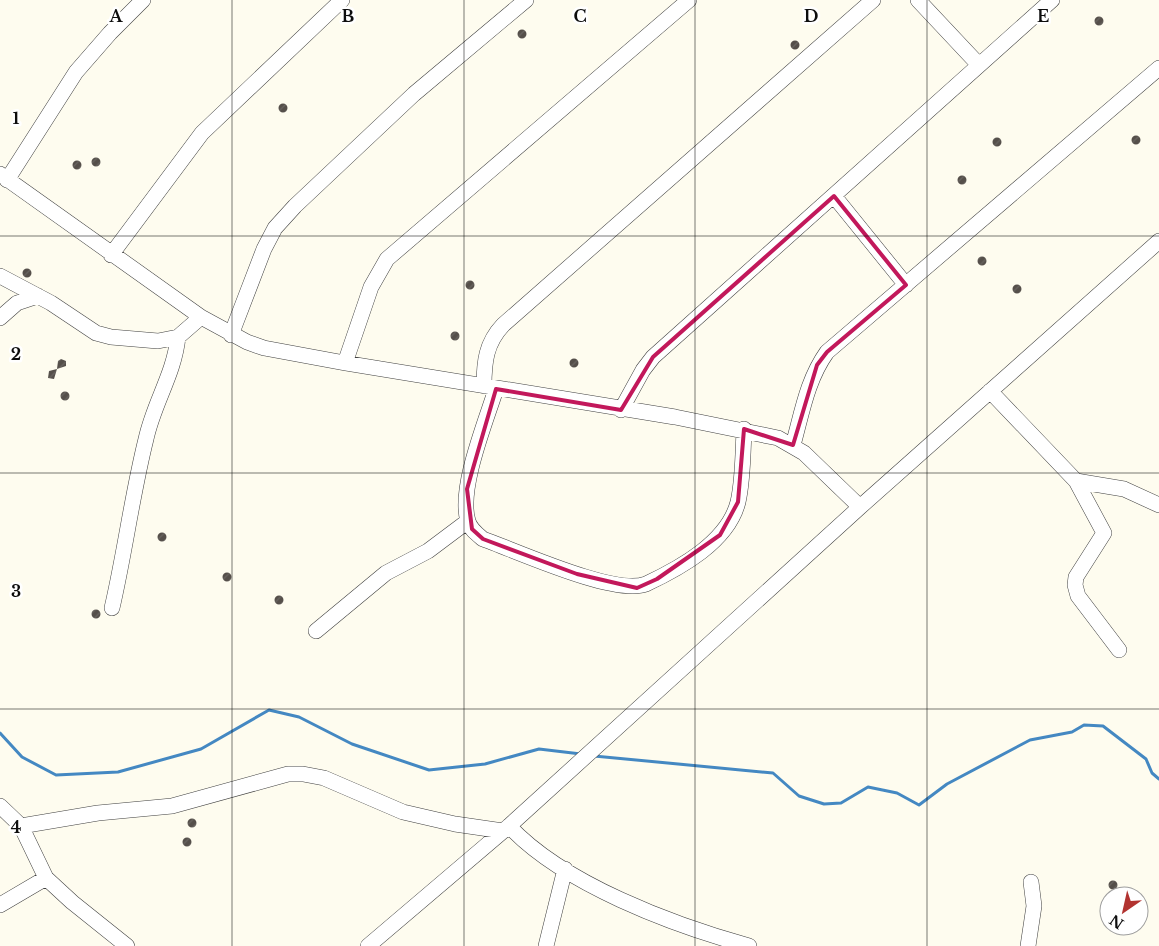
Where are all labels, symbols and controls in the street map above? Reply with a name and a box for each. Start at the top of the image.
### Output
text: A [109,6,124,26]
text: B [342,6,355,26]
text: C [573,6,587,26]
text: D [804,6,818,26]
text: E [1037,6,1049,26]
text: 1 [13,108,20,128]
text: 2 [11,344,21,364]
text: 3 [11,581,21,601]
text: 4 [11,817,21,837]
north arrow [1099,886,1149,936]
text: N [1106,911,1127,933]

